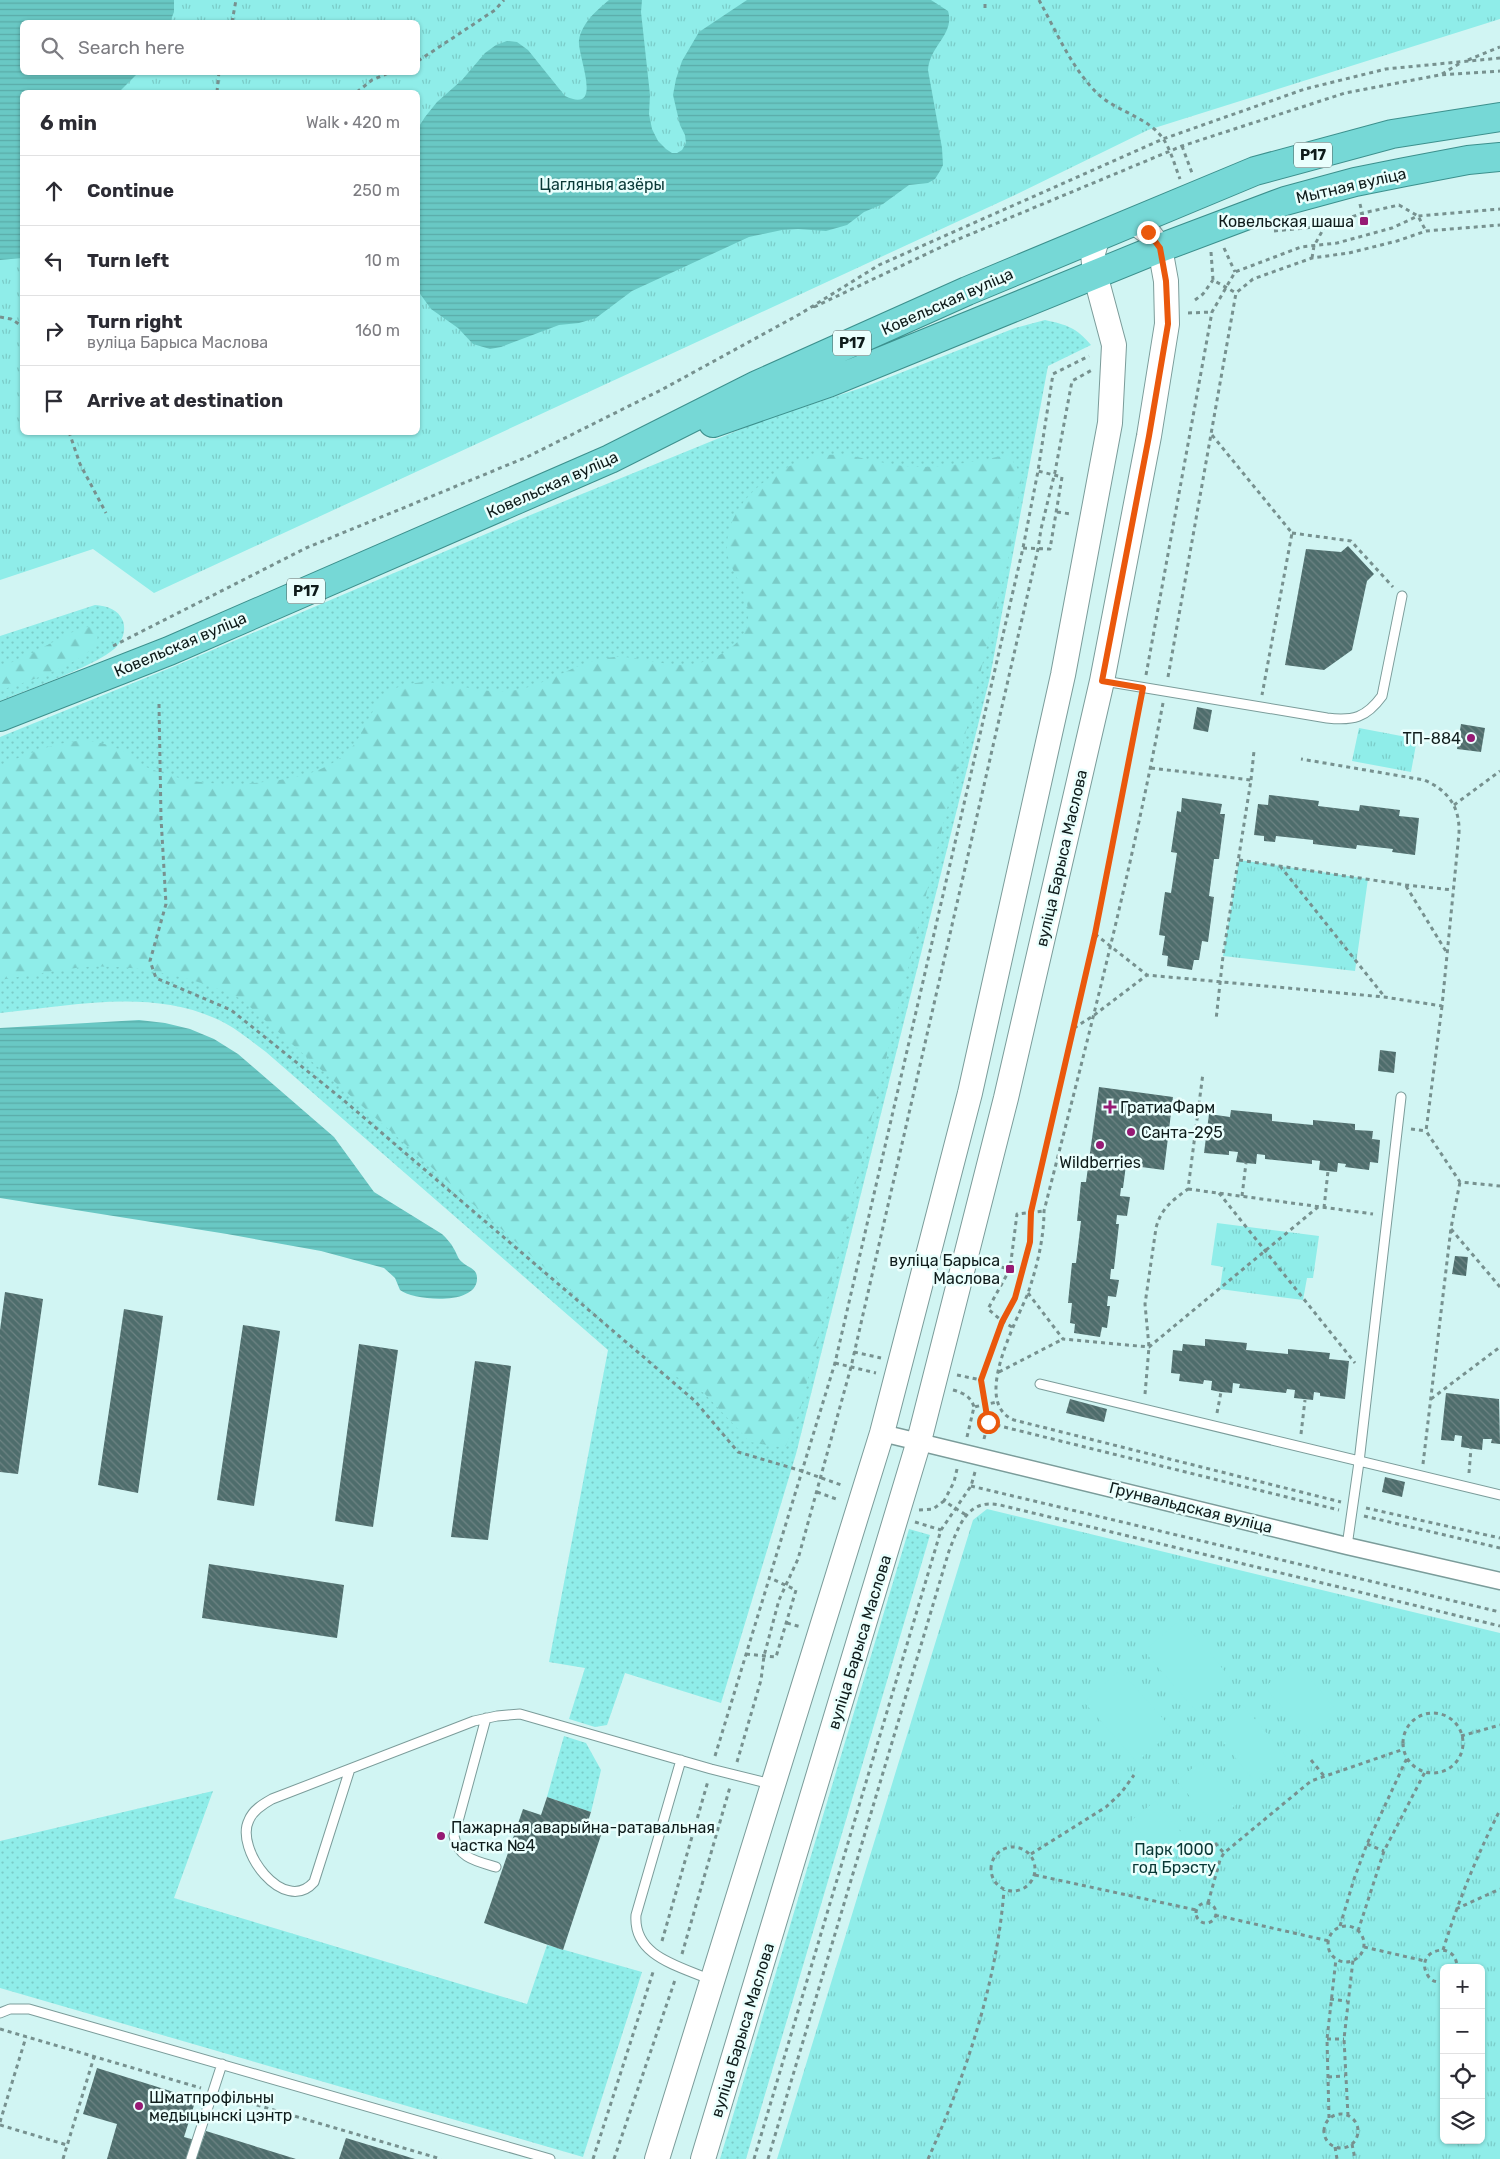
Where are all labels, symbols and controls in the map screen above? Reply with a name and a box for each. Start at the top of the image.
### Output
search box [20,20,420,75]
icon: search [38,34,66,62]
text: Search here [78,36,185,59]
text: 6 min [40,110,97,135]
text: Walk · 420 m [306,113,400,132]
road number: Р17 [1294,142,1332,168]
street label: Мытная вуліца [1294,164,1408,207]
park label: Цагляныя азёры [539,175,665,194]
icon: ahead [40,177,68,205]
text: Continue [87,179,174,202]
text: 250 m [353,181,400,200]
place label: Ковельская шаша [1218,212,1354,231]
marker: Ковельская шаша [1358,215,1370,227]
route end [1137,221,1160,244]
icon: left [40,247,68,275]
text: Turn left [87,249,169,272]
text: 10 m [365,251,400,270]
street label: Ковельская вуліца [878,264,1016,339]
text: Turn right [87,310,182,333]
icon: right [40,317,68,345]
text: 160 m [355,321,400,340]
road number: Р17 [833,330,871,356]
text: вуліца Барыса Маслова [87,333,268,352]
icon: arrive [40,387,68,415]
text: Arrive at destination [87,389,283,412]
street label: Ковельская вуліца [483,447,621,522]
road number: Р17 [287,578,325,604]
street label: Ковельская вуліца [111,608,249,681]
place label: ТП-884 [1402,729,1461,748]
marker: ТП-884 [1465,732,1477,744]
street label: вуліца Барыса Маслова [1032,768,1091,949]
place label: ГратиаФарм [1120,1098,1215,1117]
marker: ГратиаФарм [1104,1101,1116,1113]
place label: Санта-295 [1141,1123,1223,1142]
marker: Санта-295 [1125,1126,1137,1138]
marker: Wildberries [1094,1139,1106,1151]
place label: Wildberries [1059,1153,1141,1172]
place label: вуліца Барыса Маслова [889,1251,1000,1288]
marker: вуліца Барыса Маслова [1004,1263,1016,1275]
route start [977,1411,1000,1434]
street label: Грунвальдская вуліца [1107,1478,1274,1537]
street label: вуліца Барыса Маслова [824,1553,895,1732]
place label: Пажарная аварыйна-ратавальная частка №4 [451,1818,715,1855]
marker: Пажарная аварыйна-ратавальная частка №4 [435,1830,447,1842]
park label: Парк 1000 год Брэсту [1132,1840,1216,1877]
street label: вуліца Барыса Маслова [707,1941,778,2120]
map controls [1440,1964,1485,2144]
button: + [1440,1964,1485,2009]
button: − [1440,2009,1485,2054]
button: locate [1440,2054,1485,2099]
place label: Шматпрофільны медыцынскі цэнтр [149,2088,292,2125]
button: layers [1440,2099,1485,2144]
marker: Шматпрофільны медыцынскі цэнтр [133,2100,145,2112]

